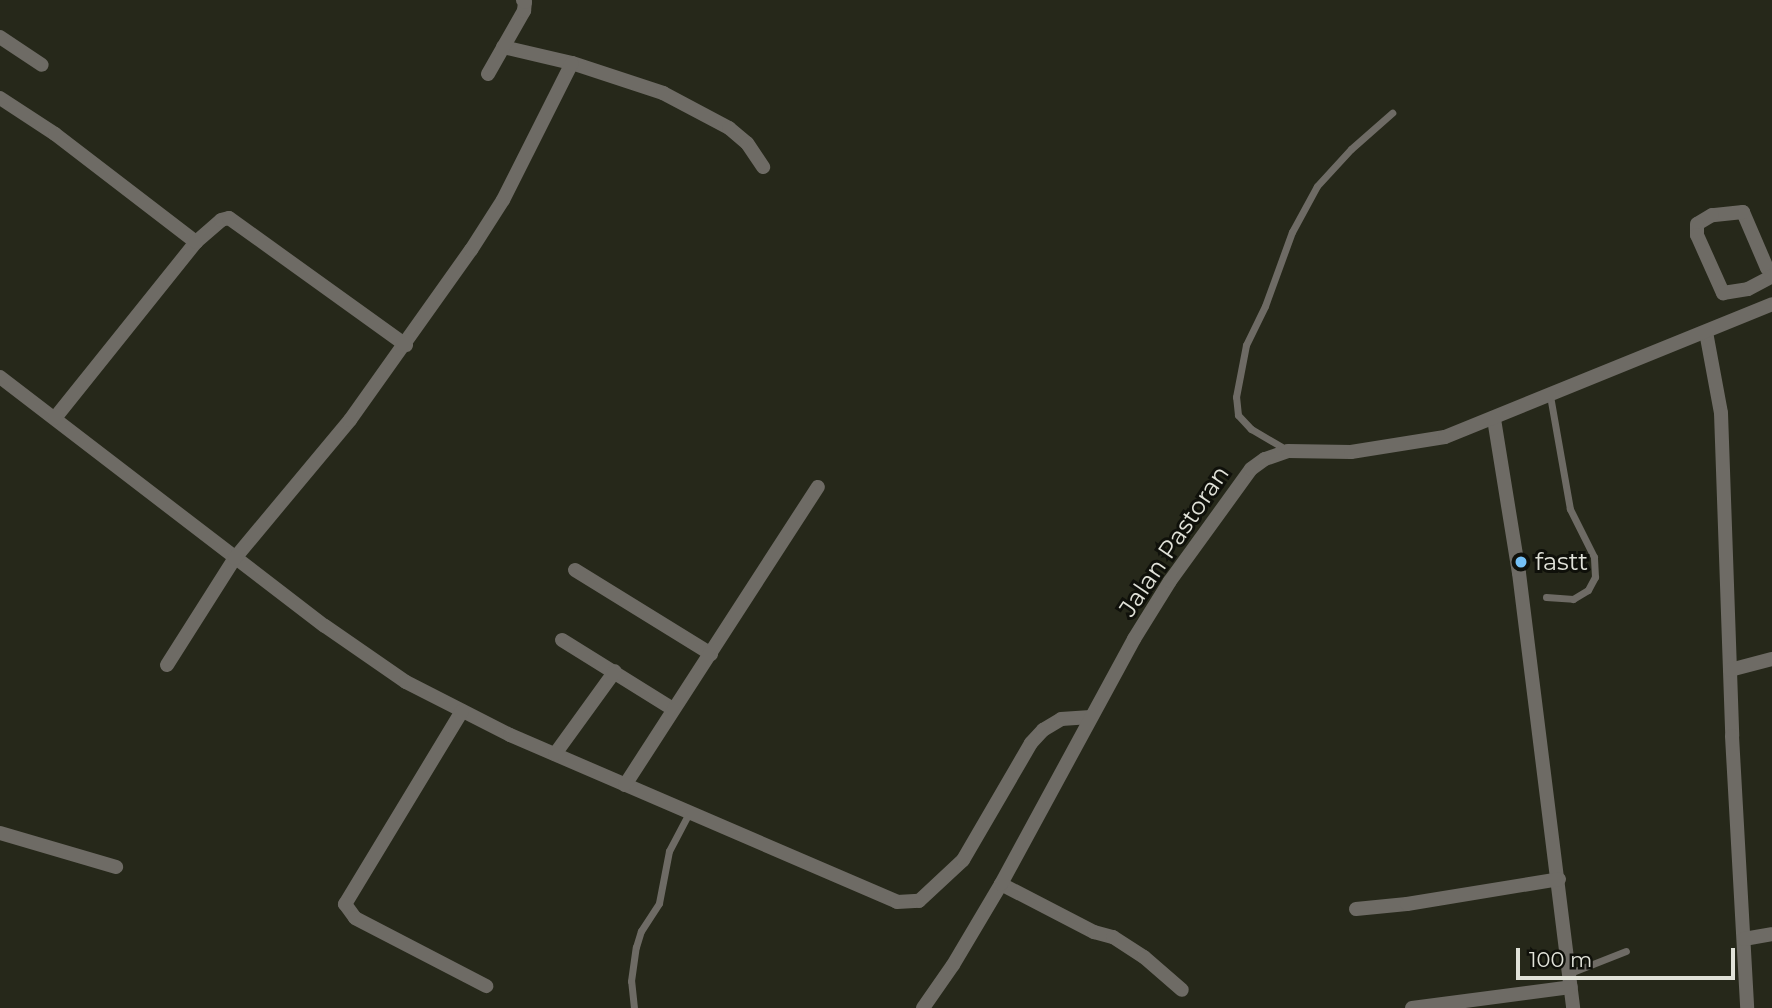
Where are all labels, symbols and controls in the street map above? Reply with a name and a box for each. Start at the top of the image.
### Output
street label: Jalan Pastoran [1113,460,1235,622]
place label: fastt [1535,548,1588,576]
marker: fastt [1513,554,1529,570]
scale bar [1520,934,1739,978]
text: 100 m [1529,947,1592,972]

